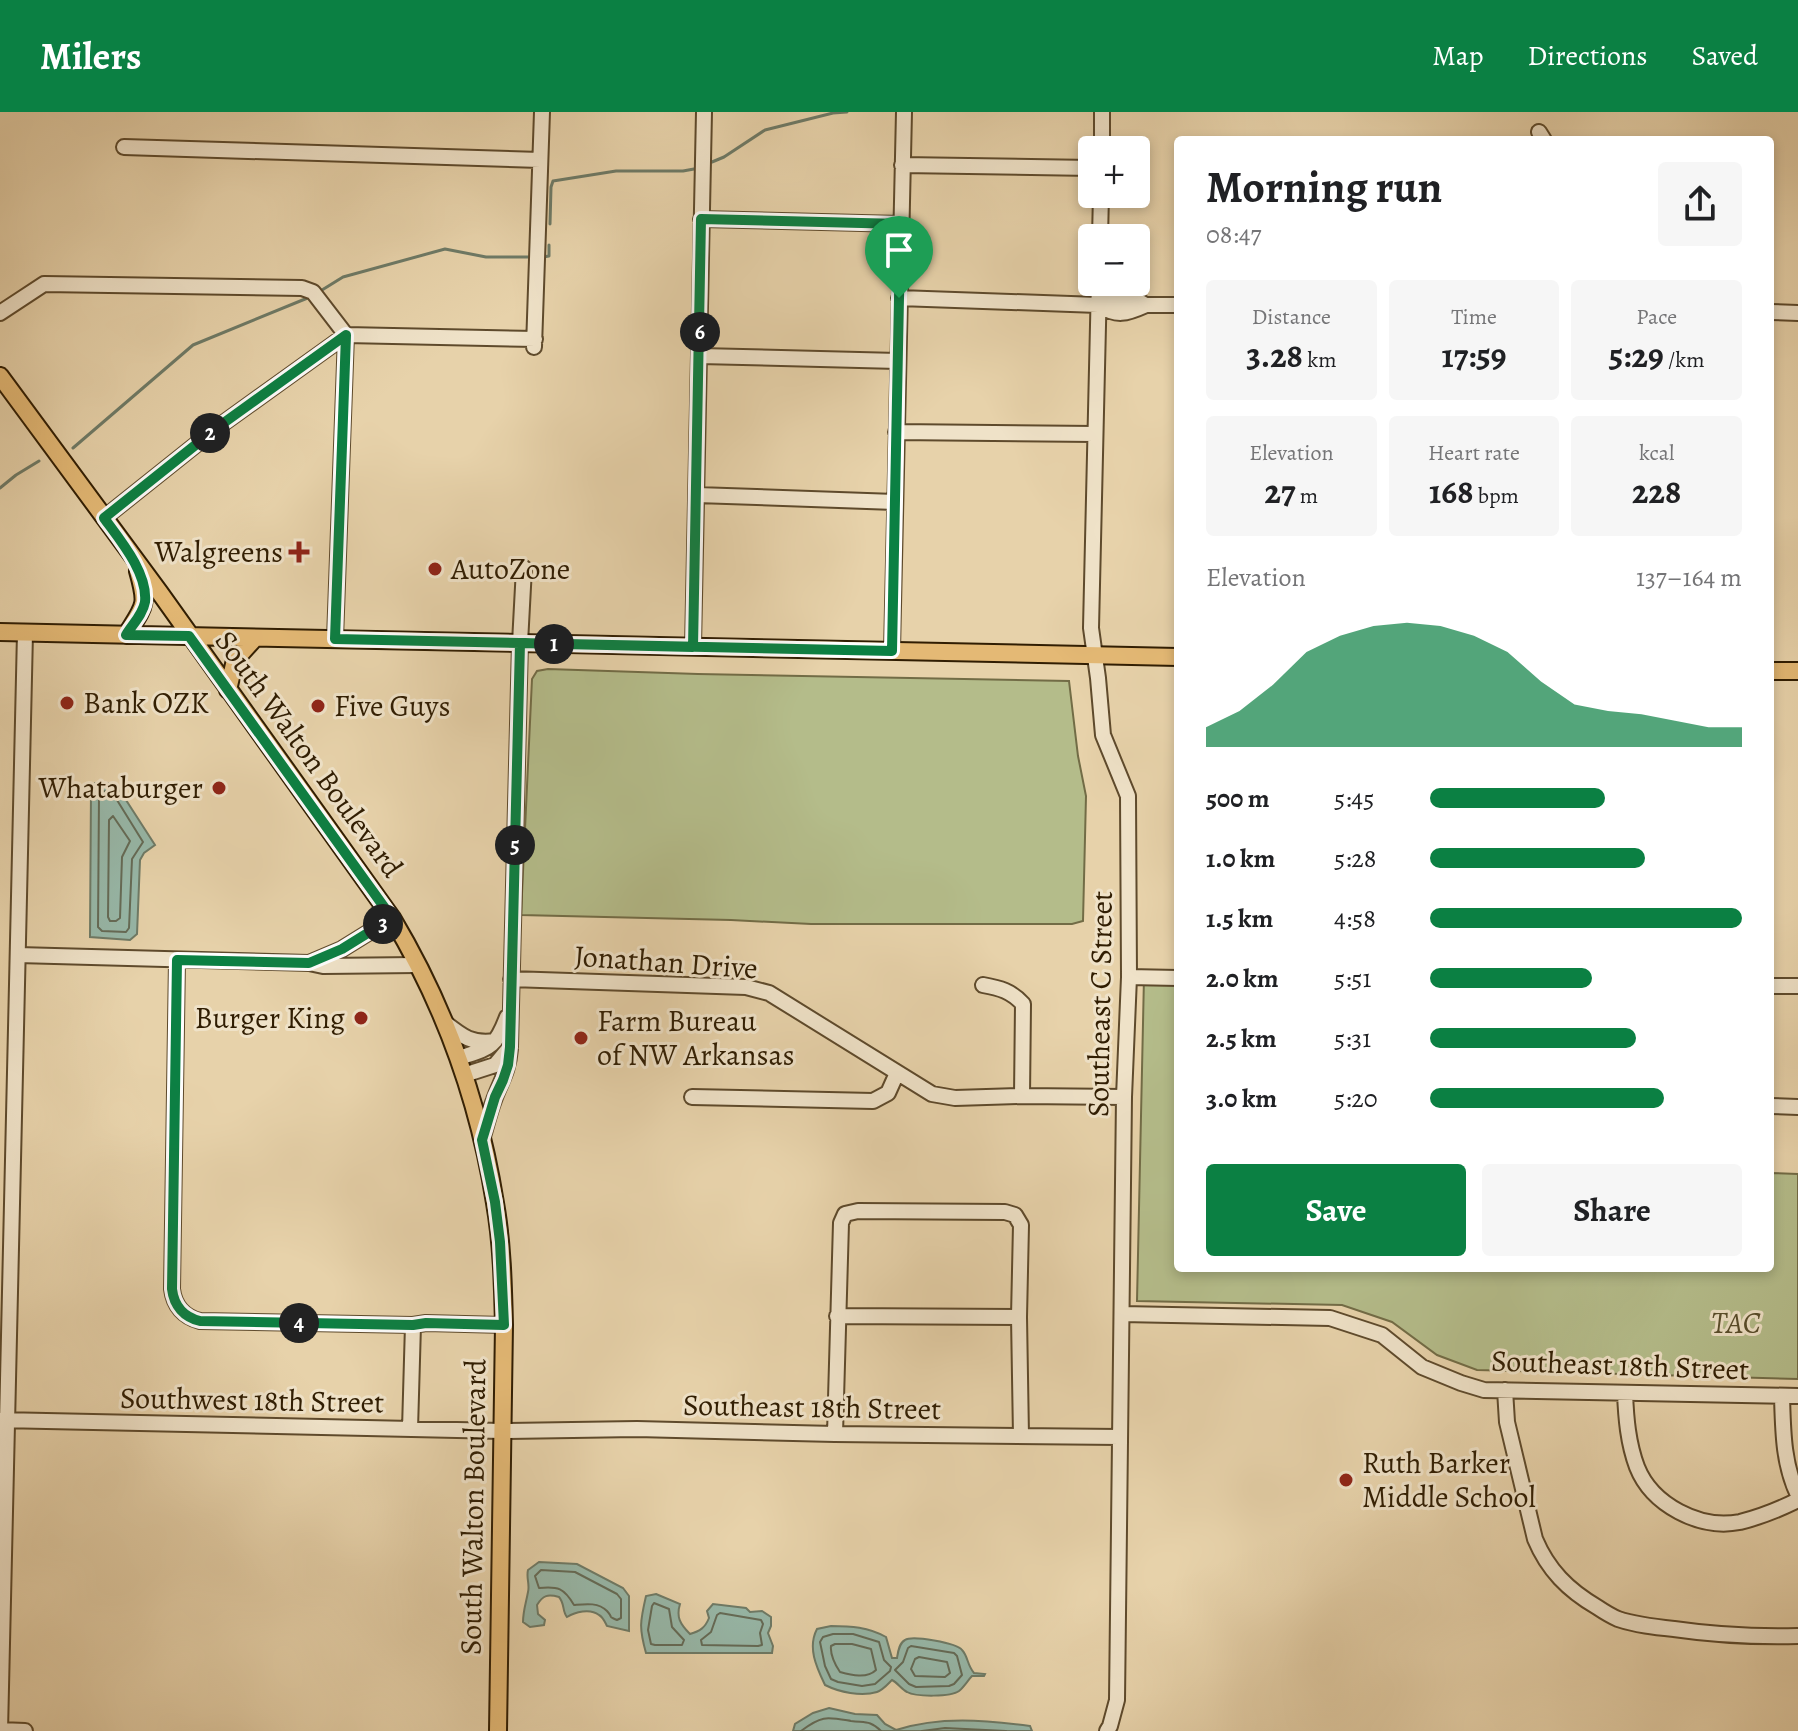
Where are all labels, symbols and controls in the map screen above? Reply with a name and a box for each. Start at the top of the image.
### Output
text: Milers [40,30,142,82]
text: Map [1432,37,1483,75]
text: Directions [1527,37,1648,75]
text: Saved [1692,37,1758,75]
map controls [1078,136,1150,296]
button: + [1078,136,1150,208]
text: Morning run [1206,157,1442,217]
button: share [1658,162,1742,246]
pin [865,216,933,298]
text: 08:47 [1206,217,1261,252]
button: − [1078,224,1150,296]
icon: arrive [877,228,921,272]
text: Distance [1252,302,1331,332]
text: Time [1451,302,1497,332]
text: Pace [1636,302,1677,332]
pin: 6 [680,312,720,352]
text: 6 [695,317,705,347]
text: 3.28 [1246,332,1303,379]
text: 17:59 [1441,332,1507,379]
text: 5:29 [1609,332,1664,379]
text: km [1303,345,1336,375]
text: /km [1664,345,1704,375]
pin: 2 [190,413,230,453]
text: 2 [205,418,215,448]
text: Elevation [1249,438,1334,468]
text: Heart rate [1428,438,1520,468]
text: kcal [1639,438,1674,468]
text: 27 [1265,468,1295,515]
text: 168 [1429,468,1473,515]
text: 228 [1632,468,1681,515]
text: m [1295,481,1318,511]
text: bpm [1473,481,1519,511]
place label: Walgreens [154,532,283,572]
marker: Walgreens [290,543,308,561]
place label: AutoZone [450,549,570,589]
marker: AutoZone [426,560,444,578]
text: Elevation [1206,560,1306,595]
text: 137–164 m [1636,560,1742,595]
street label: South Walton Boulevard [206,622,413,886]
pin: 1 [534,624,574,664]
text: 1 [550,629,558,659]
place label: Bank OZK [83,683,209,723]
place label: Five Guys [334,686,451,726]
marker: Bank OZK [58,694,76,712]
marker: Five Guys [309,697,327,715]
place label: Whataburger [38,768,203,808]
marker: Whataburger [210,779,228,797]
text: 500 m [1206,781,1270,816]
text: 5:45 [1334,781,1374,816]
pin: 5 [495,825,535,865]
text: 5 [510,830,520,860]
text: 1.0 km [1206,841,1275,876]
text: 5:28 [1334,841,1376,876]
street label: Southeast C Street [1078,890,1122,1117]
text: 1.5 km [1206,901,1273,936]
text: 4:58 [1334,901,1376,936]
pin: 3 [363,904,403,944]
text: 3 [378,909,388,939]
street label: Jonathan Drive [573,936,759,988]
text: 2.0 km [1206,961,1279,996]
text: 5:51 [1334,961,1371,996]
place label: Burger King [195,998,345,1038]
place label: Farm Bureau of NW Arkansas [597,1001,795,1075]
marker: Burger King [352,1009,370,1027]
text: 2.5 km [1206,1021,1277,1056]
text: 5:31 [1334,1021,1371,1056]
marker: Farm Bureau of NW Arkansas [572,1029,590,1047]
text: 3.0 km [1206,1081,1277,1116]
text: 5:20 [1334,1081,1378,1116]
button: Save [1206,1164,1466,1256]
button: Share [1482,1164,1742,1256]
pin: 4 [279,1303,319,1343]
park label: TAC [1711,1303,1761,1343]
text: 4 [294,1308,304,1338]
street label: Southeast 18th Street [1490,1341,1750,1389]
street label: South Walton Boulevard [450,1358,496,1655]
street label: Southwest 18th Street [120,1378,385,1422]
street label: Southeast 18th Street [683,1385,942,1429]
place label: Ruth Barker Middle School [1362,1443,1536,1517]
marker: Ruth Barker Middle School [1337,1471,1355,1489]

